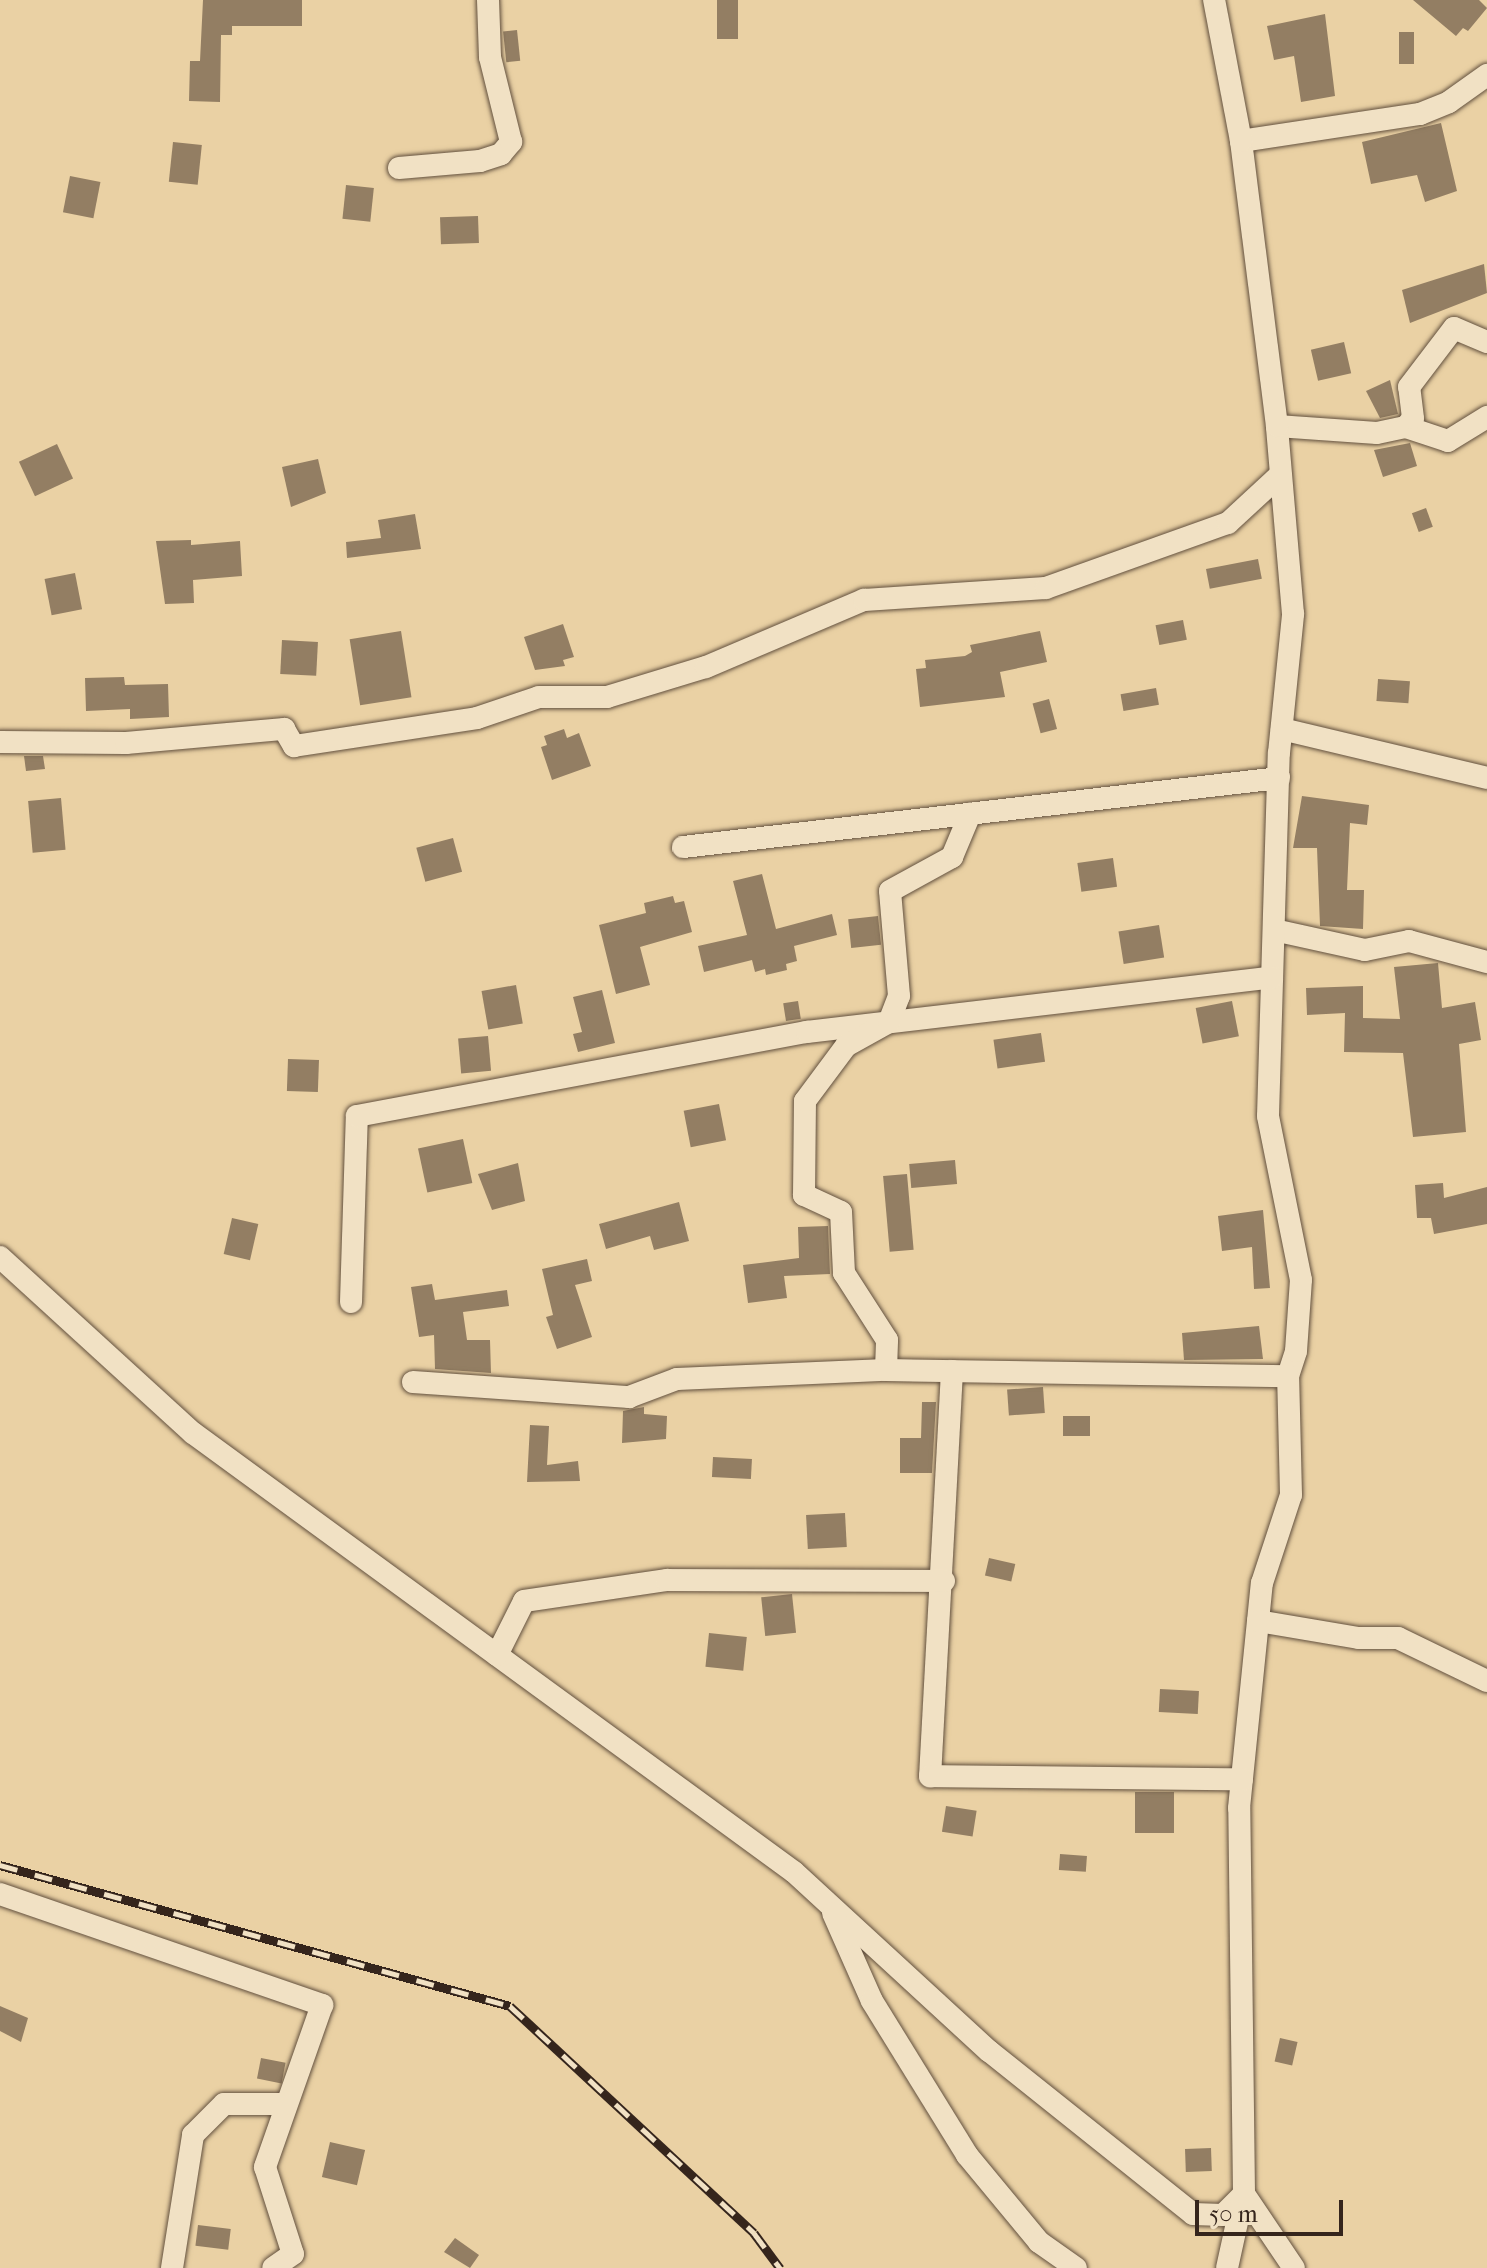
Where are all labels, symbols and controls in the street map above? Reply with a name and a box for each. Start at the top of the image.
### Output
scale bar [1199,2184,1347,2234]
text: 50 m [1209,2200,1258,2228]

